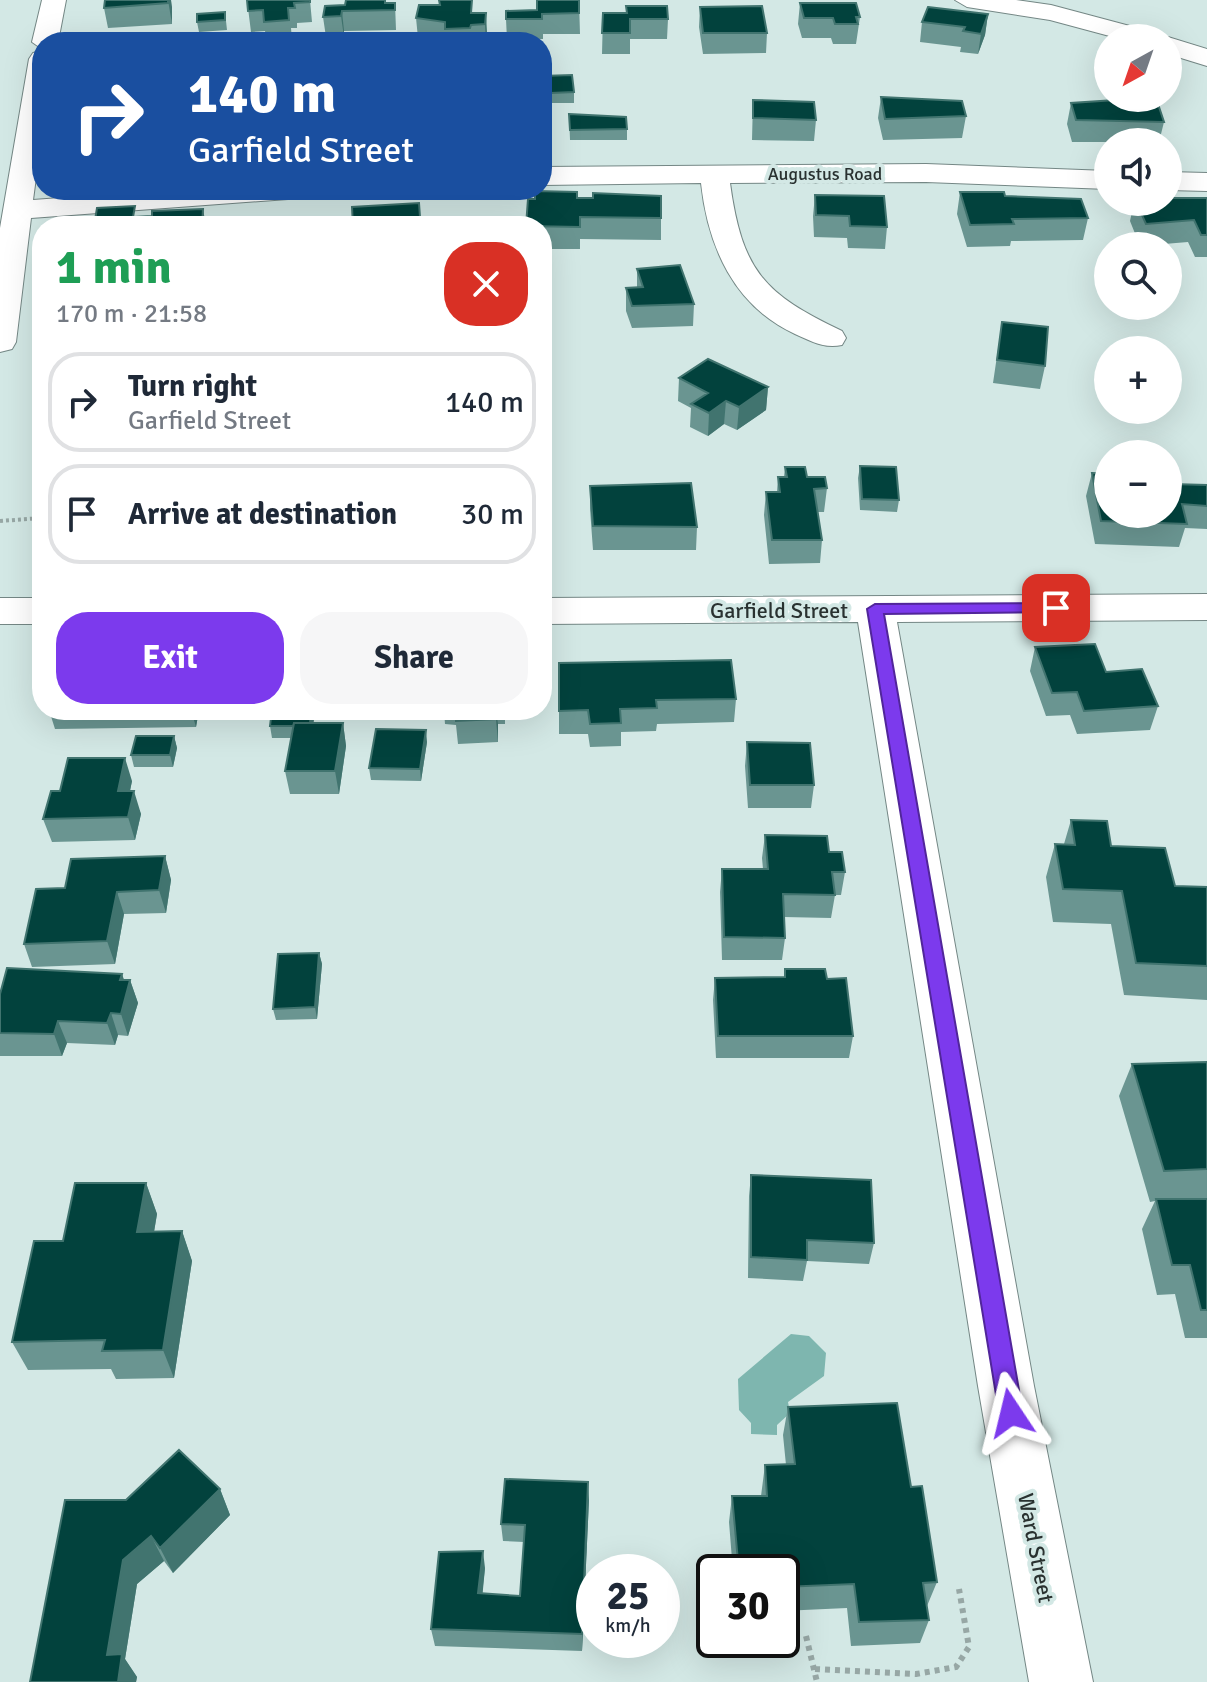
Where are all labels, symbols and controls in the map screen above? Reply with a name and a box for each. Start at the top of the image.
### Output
north arrow [1094,24,1182,112]
map controls [1094,24,1182,528]
text: 140 m [188,59,336,128]
icon: right [56,64,160,168]
text: Garfield Street [188,128,414,173]
button: sound [1094,128,1182,216]
street label: Augustus Road [768,163,882,185]
button: search [1094,232,1182,320]
text: 1 min [56,238,172,297]
button: close [444,242,528,326]
text: 170 m · 21:58 [56,298,207,330]
button: + [1094,336,1182,424]
text: Turn right [128,368,257,405]
icon: right [60,380,104,424]
text: 140 m [445,384,524,421]
text: Garfield Street [128,405,291,437]
button: − [1094,440,1182,528]
icon: arrive [60,492,104,536]
text: Arrive at destination [128,496,397,533]
text: 30 m [461,496,524,533]
pin [1022,574,1090,642]
icon: arrive [1034,586,1078,630]
street label: Garfield Street [710,597,848,624]
button: Exit [56,612,284,704]
button: Share [300,612,528,704]
position arrow [969,1371,1053,1455]
street label: Ward Street [1012,1491,1060,1605]
speed limit sign: 30 [696,1554,800,1658]
text: 25 [606,1571,650,1621]
text: km/h [605,1613,651,1638]

